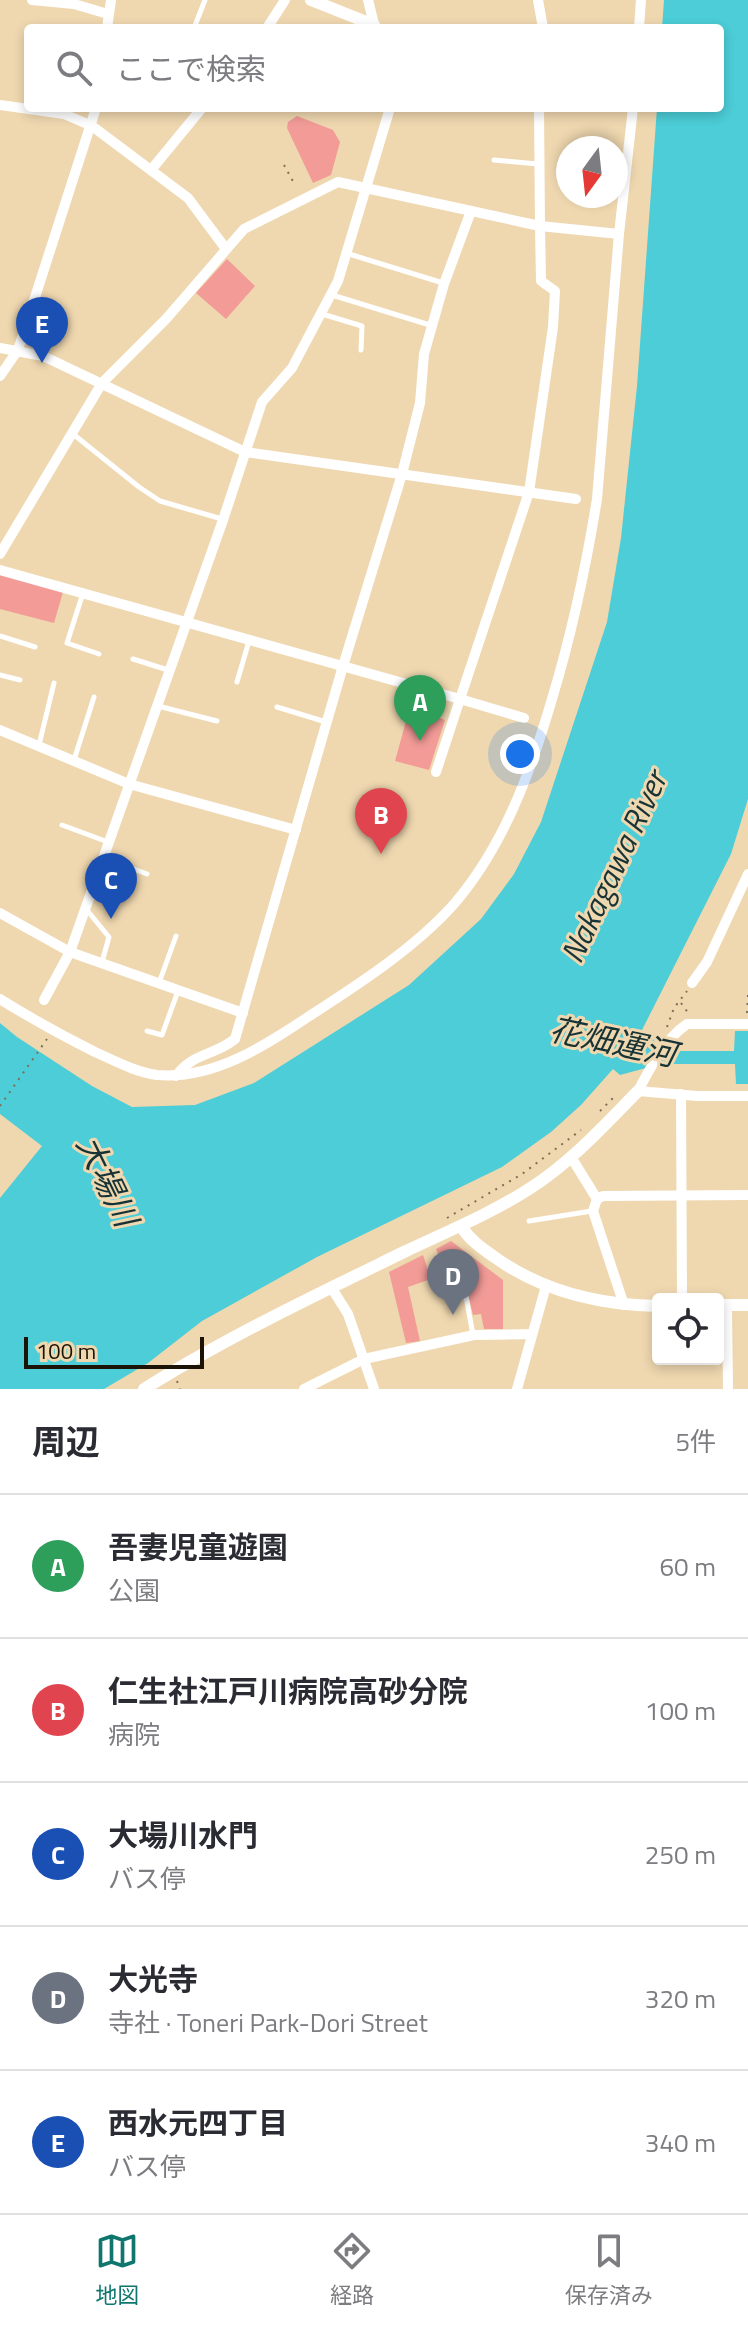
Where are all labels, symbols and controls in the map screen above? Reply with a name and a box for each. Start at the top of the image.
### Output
search box [24,24,724,112]
icon: search [52,46,96,90]
text: ここで検索 [116,46,266,92]
north arrow [556,136,628,208]
pin: E [16,297,68,363]
pin: A [394,675,446,741]
your location [500,734,540,774]
water label: Nakagawa River [548,759,680,970]
pin: B [355,788,407,854]
pin: C [85,853,137,919]
water label: 花畑運河 [546,1004,687,1079]
water label: 大場川 [65,1127,152,1237]
pin: D [427,1249,479,1315]
map controls [652,1293,724,1365]
button: locate [652,1293,724,1365]
scale bar [24,1333,204,1369]
text: 100 m [36,1334,96,1368]
text: 周辺 [32,1415,100,1467]
text: 5件 [675,1422,716,1461]
text: 吾妻児童遊園 [108,1524,288,1570]
text: A [50,1547,66,1586]
text: 60 m [659,1547,716,1586]
text: 公園 [108,1571,160,1610]
text: 仁生社江戸川病院高砂分院 [108,1668,468,1714]
text: B [50,1691,66,1730]
text: 100 m [645,1691,716,1730]
text: 病院 [108,1715,160,1754]
text: 大場川水門 [108,1812,258,1858]
text: C [51,1835,65,1874]
text: 250 m [645,1835,716,1874]
text: バス停 [108,1859,186,1898]
text: 大光寺 [108,1956,198,2002]
text: D [50,1979,66,2018]
text: 320 m [645,1979,716,2018]
text: 寺社 · Toneri Park-Dori Street [108,2003,428,2042]
text: 西水元四丁目 [108,2100,288,2146]
text: E [51,2123,65,2162]
text: 340 m [645,2123,716,2162]
text: バス停 [108,2147,186,2186]
tab: 地図 [95,2229,139,2312]
tab: 経路 [330,2229,374,2312]
tab: 保存済み [565,2229,653,2312]

